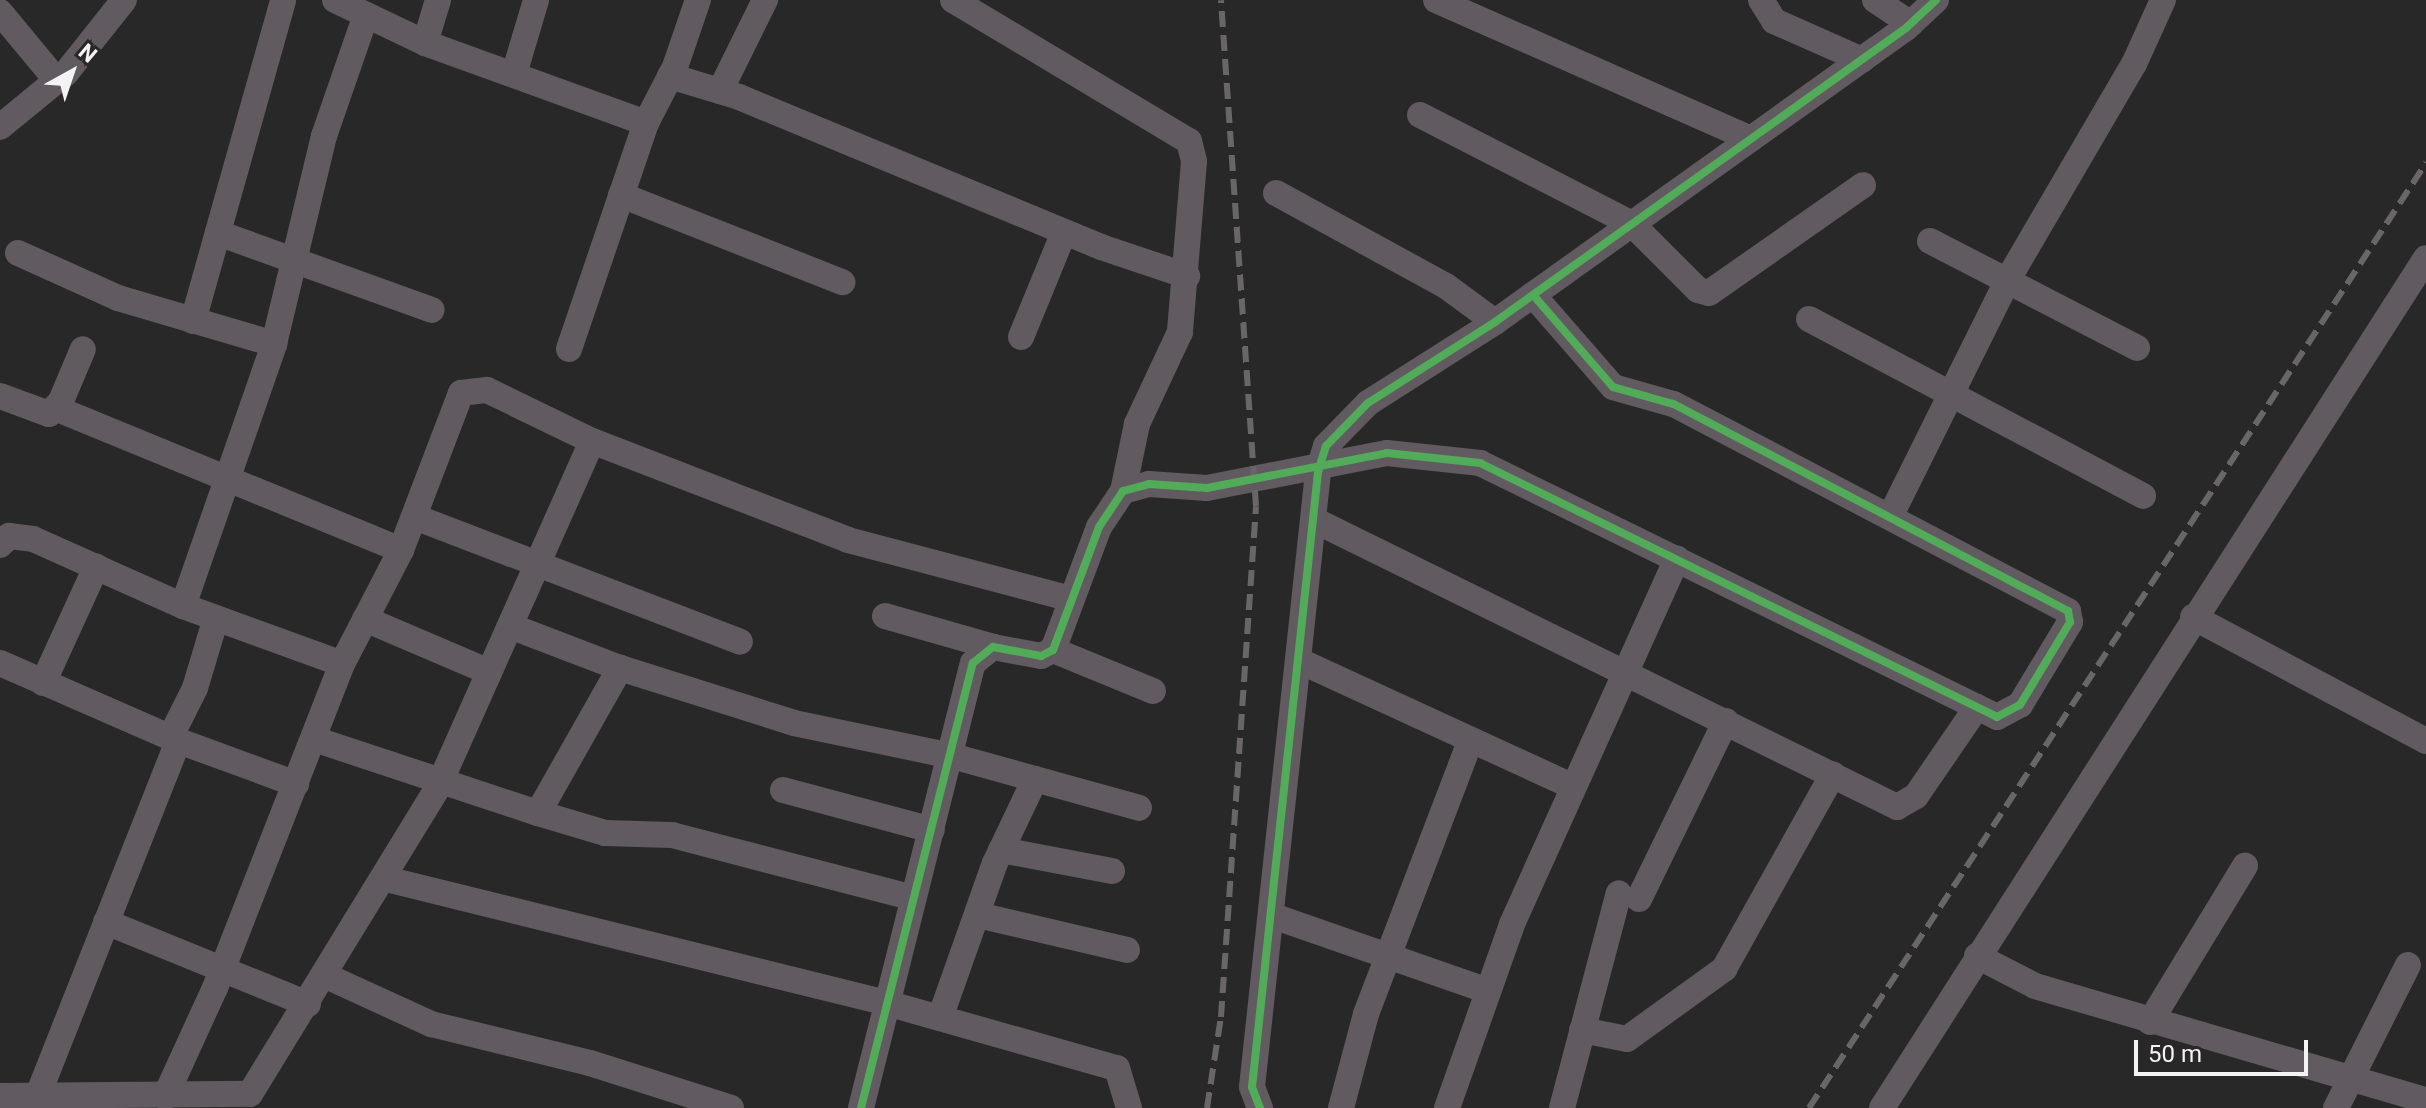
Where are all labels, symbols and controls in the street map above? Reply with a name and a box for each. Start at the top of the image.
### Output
north arrow [32,32,112,112]
text: N [74,39,102,68]
scale bar [2138,1024,2312,1074]
text: 50 m [2148,1040,2202,1068]

